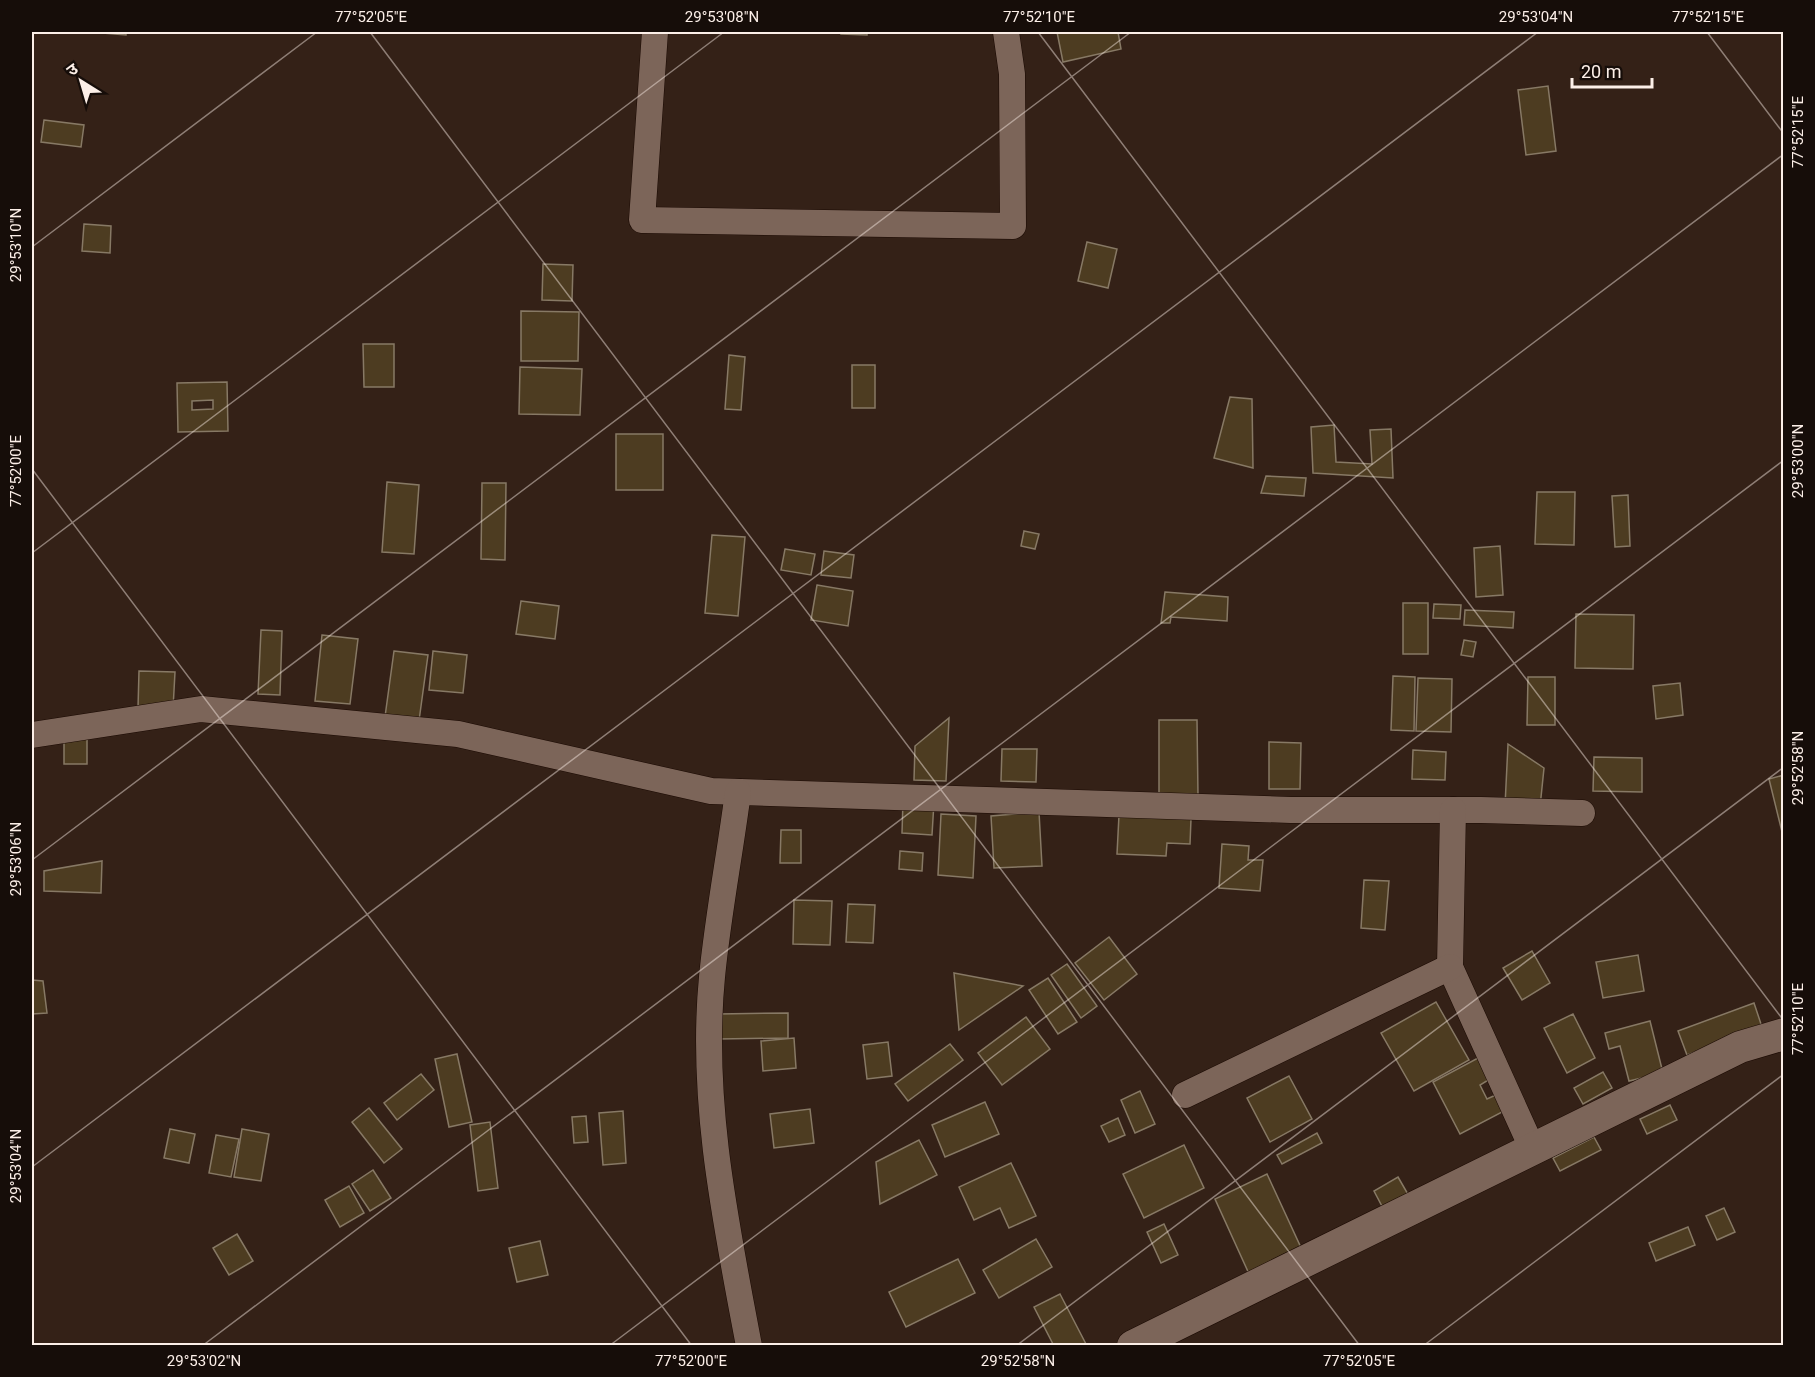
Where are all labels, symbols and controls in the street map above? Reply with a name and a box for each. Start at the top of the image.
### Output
text: 77°52'05"E [335,8,408,26]
text: 29°53'08"N [685,8,759,26]
text: 77°52'10"E [1003,8,1076,26]
text: 29°53'04"N [1499,8,1573,26]
text: 77°52'15"E [1672,8,1745,26]
north arrow [51,51,111,111]
scale bar [1572,51,1652,89]
text: उ [63,59,82,80]
text: 20 m [1581,61,1621,82]
text: 77°52'15"E [1789,95,1807,168]
text: 29°53'10"N [7,208,25,282]
text: 29°53'00"N [1789,424,1807,498]
text: 77°52'00"E [7,434,25,507]
text: 29°52'58"N [1789,731,1807,805]
text: 29°53'06"N [7,822,25,896]
text: 77°52'10"E [1789,982,1807,1055]
text: 29°53'04"N [7,1129,25,1203]
text: 29°53'02"N [167,1352,241,1370]
text: 77°52'00"E [655,1352,728,1370]
text: 29°52'58"N [981,1352,1055,1370]
text: 77°52'05"E [1323,1352,1396,1370]

